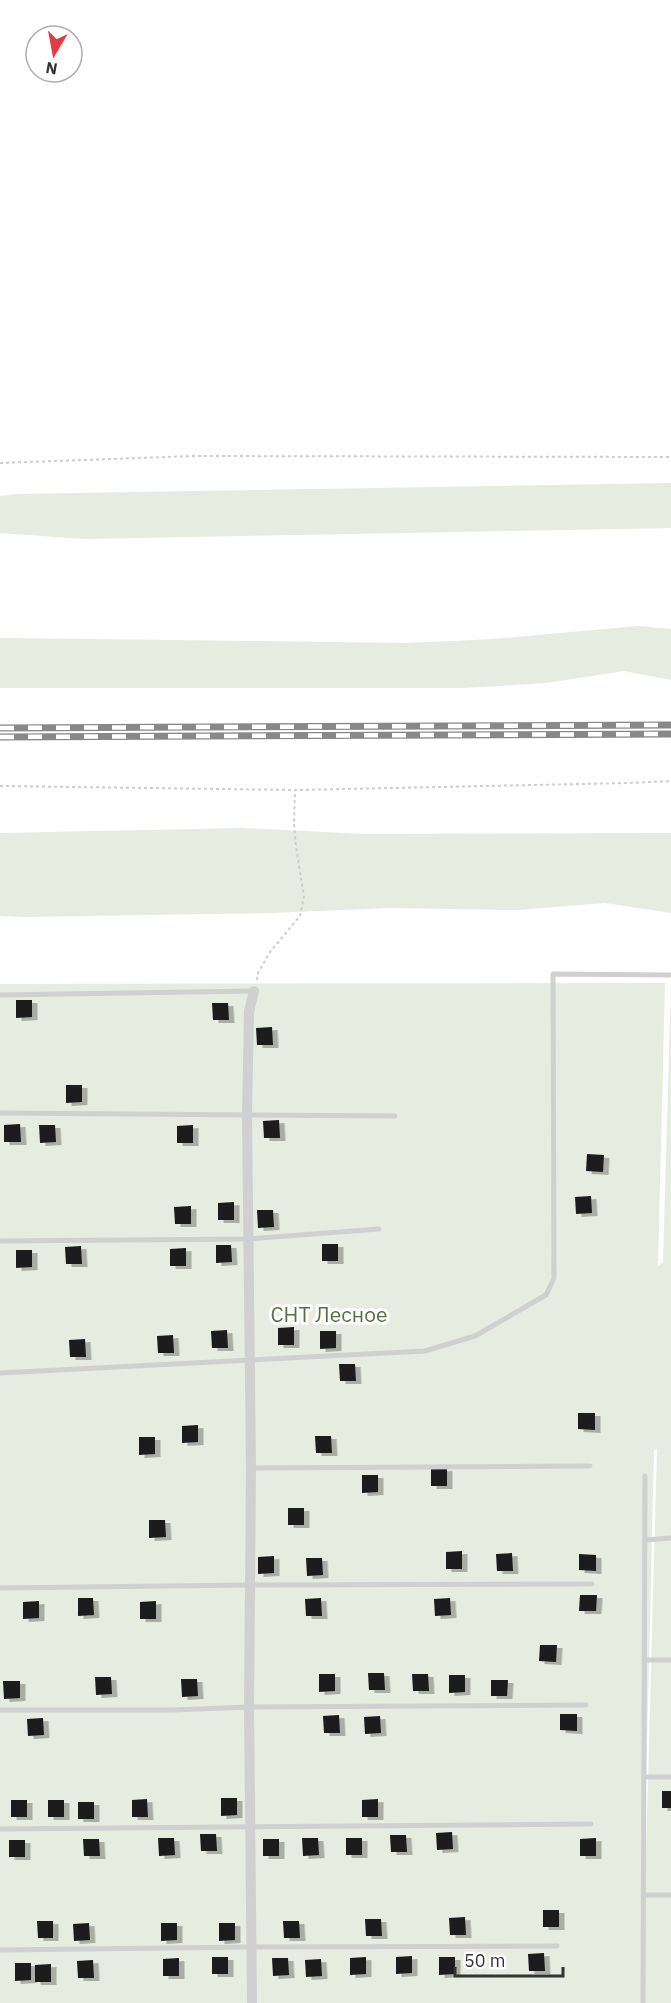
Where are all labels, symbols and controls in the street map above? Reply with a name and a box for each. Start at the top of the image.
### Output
north arrow [24,24,84,84]
text: N [44,58,59,80]
park label: СНТ Лесное [271,1300,387,1328]
scale bar [455,1940,563,1978]
text: 50 m [464,1949,506,1972]

